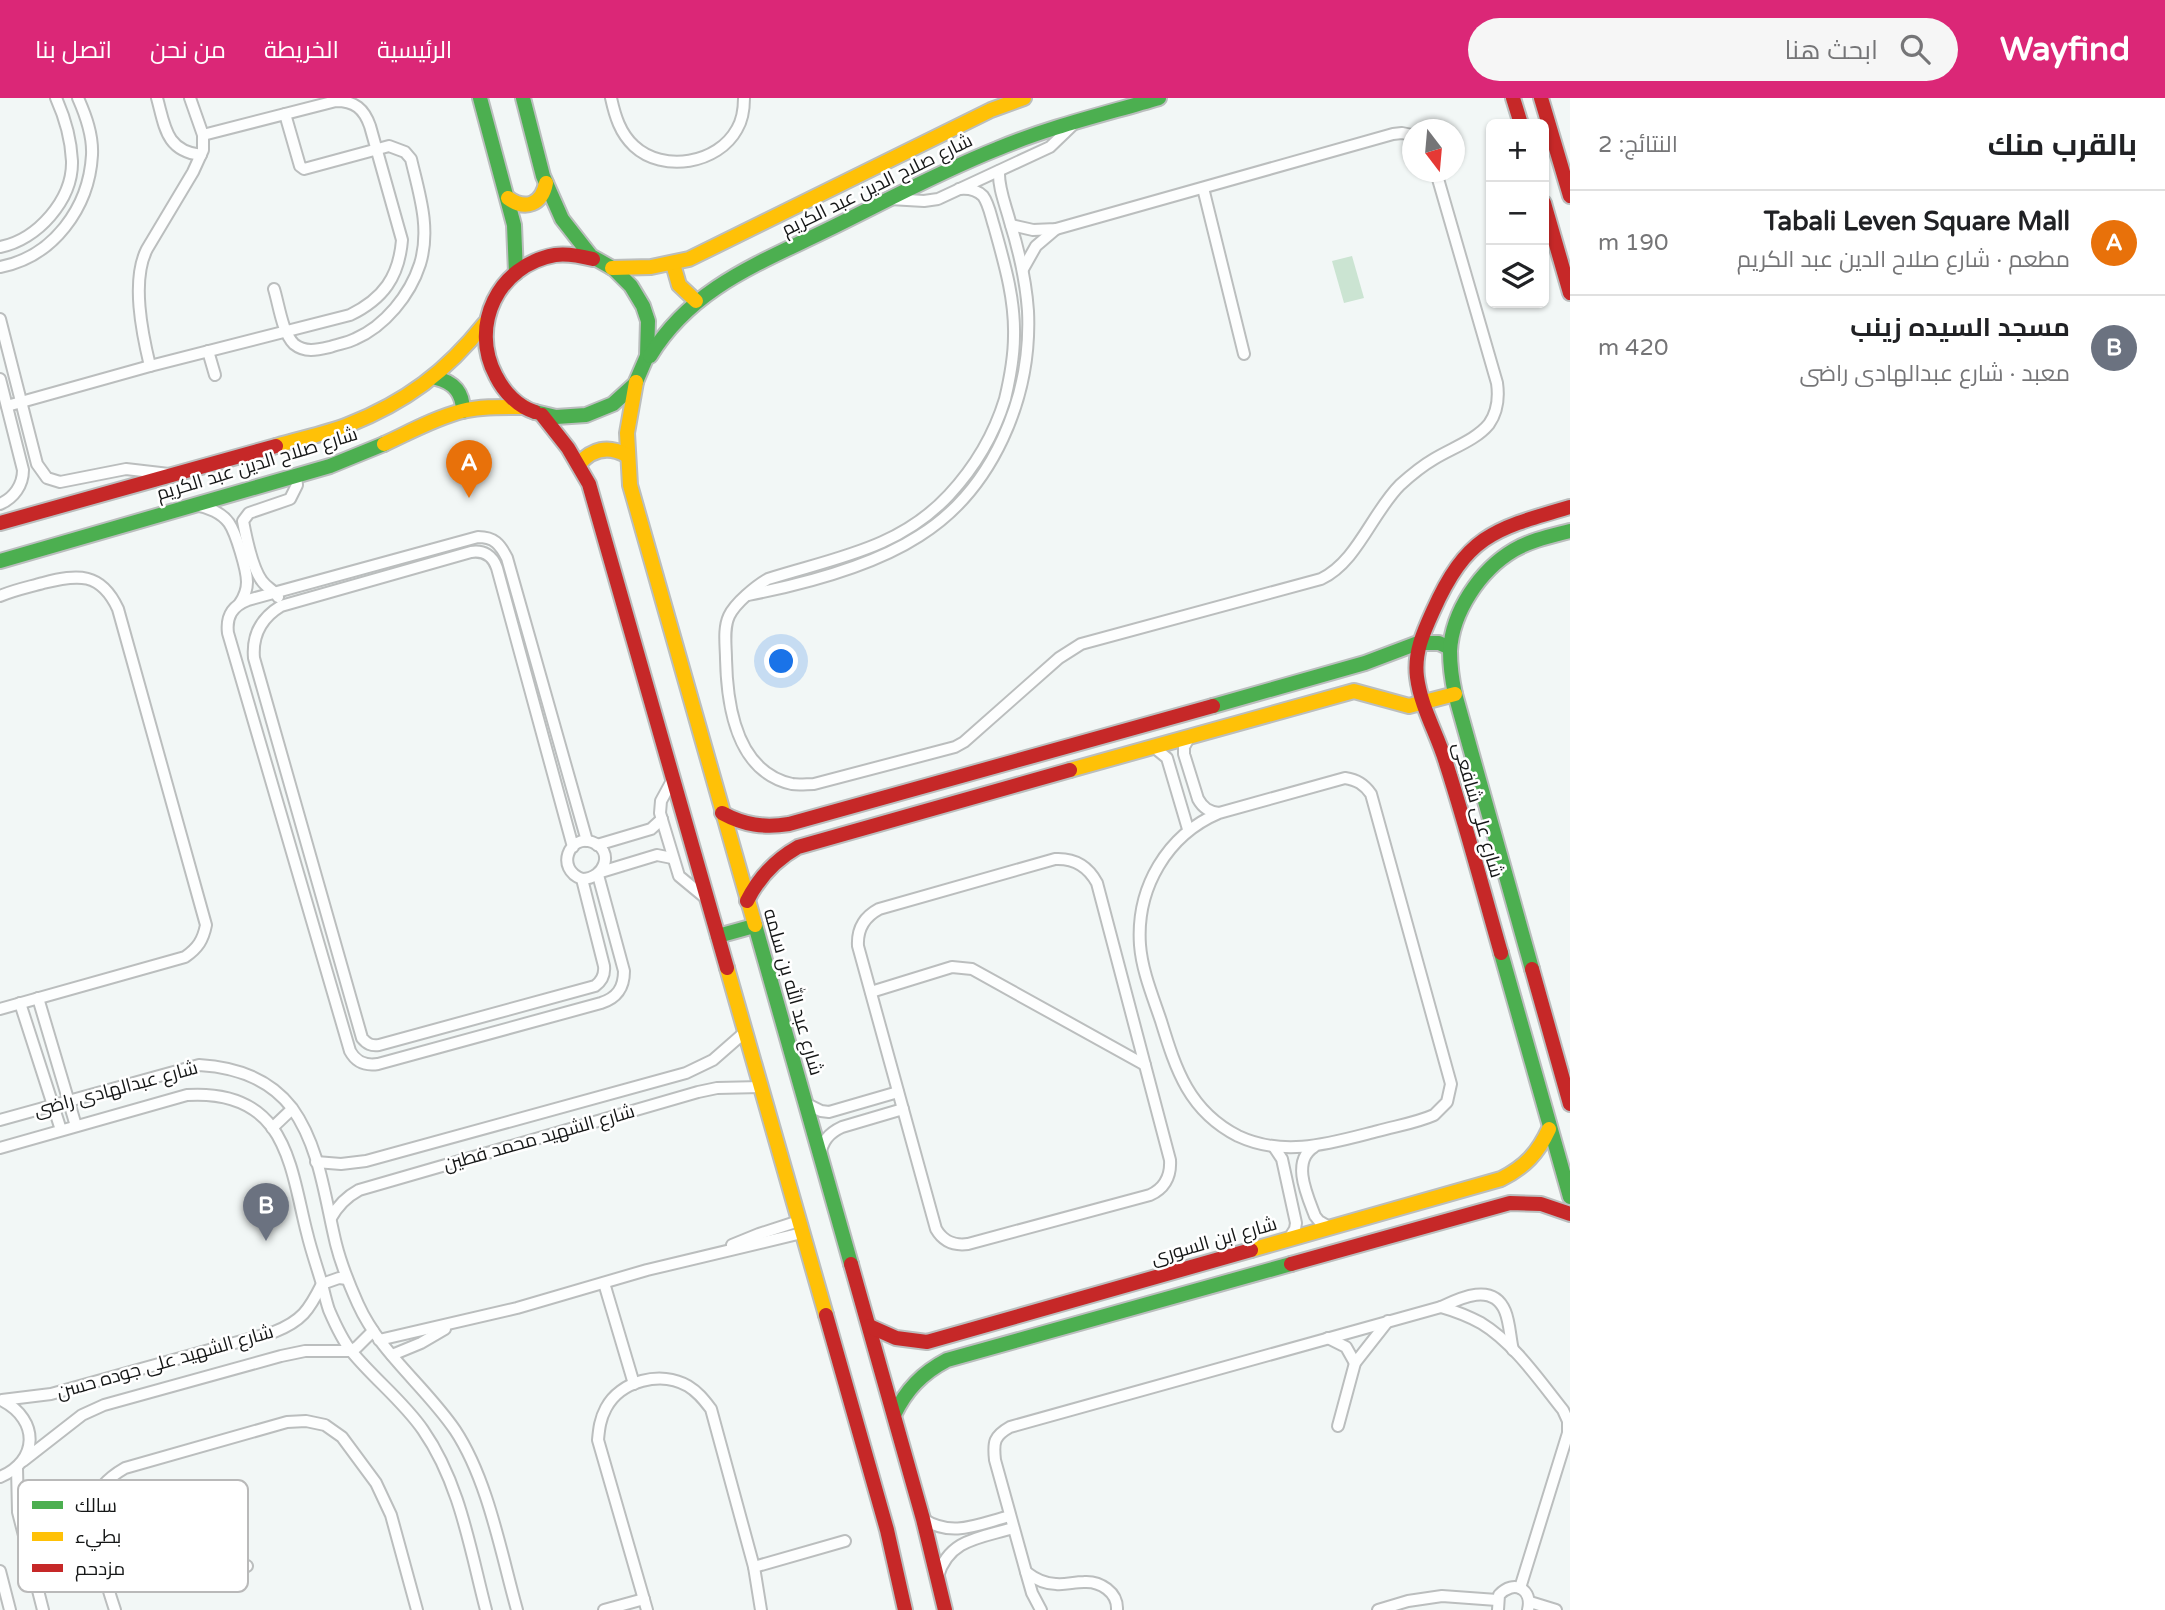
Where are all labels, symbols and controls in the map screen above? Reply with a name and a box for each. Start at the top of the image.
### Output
search box [1468,18,1958,81]
icon: search [1896,30,1934,68]
text: Wayfind [2000,30,2130,69]
text: ابحث هنا [1784,35,1878,66]
text: اتصل بنا [35,36,112,65]
text: من نحن [150,36,226,65]
text: الخريطة [264,36,339,65]
text: الرئيسية [377,36,452,65]
north arrow [1402,119,1465,182]
map controls [1486,119,1549,308]
button: + [1486,119,1549,182]
text: بالقرب منك [1988,127,2137,164]
street label: شارع صلاح الدين عبد الكريم [778,129,977,243]
text: النتائج: 2 [1598,131,1678,159]
button: − [1486,182,1549,245]
text: Tabali Leven Square Mall [1764,206,2070,237]
text: 190 m [1598,229,1668,257]
text: A [2105,229,2123,257]
button: layers [1486,245,1549,308]
text: مطعم · شارع صلاح الدين عبد الكريم [1737,246,2070,274]
text: مسجد السيده زينب [1850,312,2070,343]
text: 420 m [1598,334,1668,362]
text: B [2106,334,2122,362]
text: معبد · شارع عبدالهادى راضى [1799,360,2070,388]
street label: شارع صلاح الدين عبد الكريم [154,423,361,507]
pin: A [446,440,492,498]
your location [764,644,798,678]
street label: شارع على شافعى [1446,740,1508,881]
street label: شارع عبد الله بن سلمه [757,906,829,1078]
street label: شارع عبدالهادى راضى [32,1057,201,1123]
street label: شارع الشهيد محمد فطين [441,1100,638,1178]
pin: B [243,1183,289,1241]
street label: شارع ابن السورى [1149,1213,1280,1271]
street label: شارع الشهيد على جوده حسن [54,1320,276,1405]
legend [18,1480,248,1592]
text: سالك [75,1495,117,1517]
text: بطيء [75,1526,121,1551]
text: مزدحم [75,1558,125,1582]

